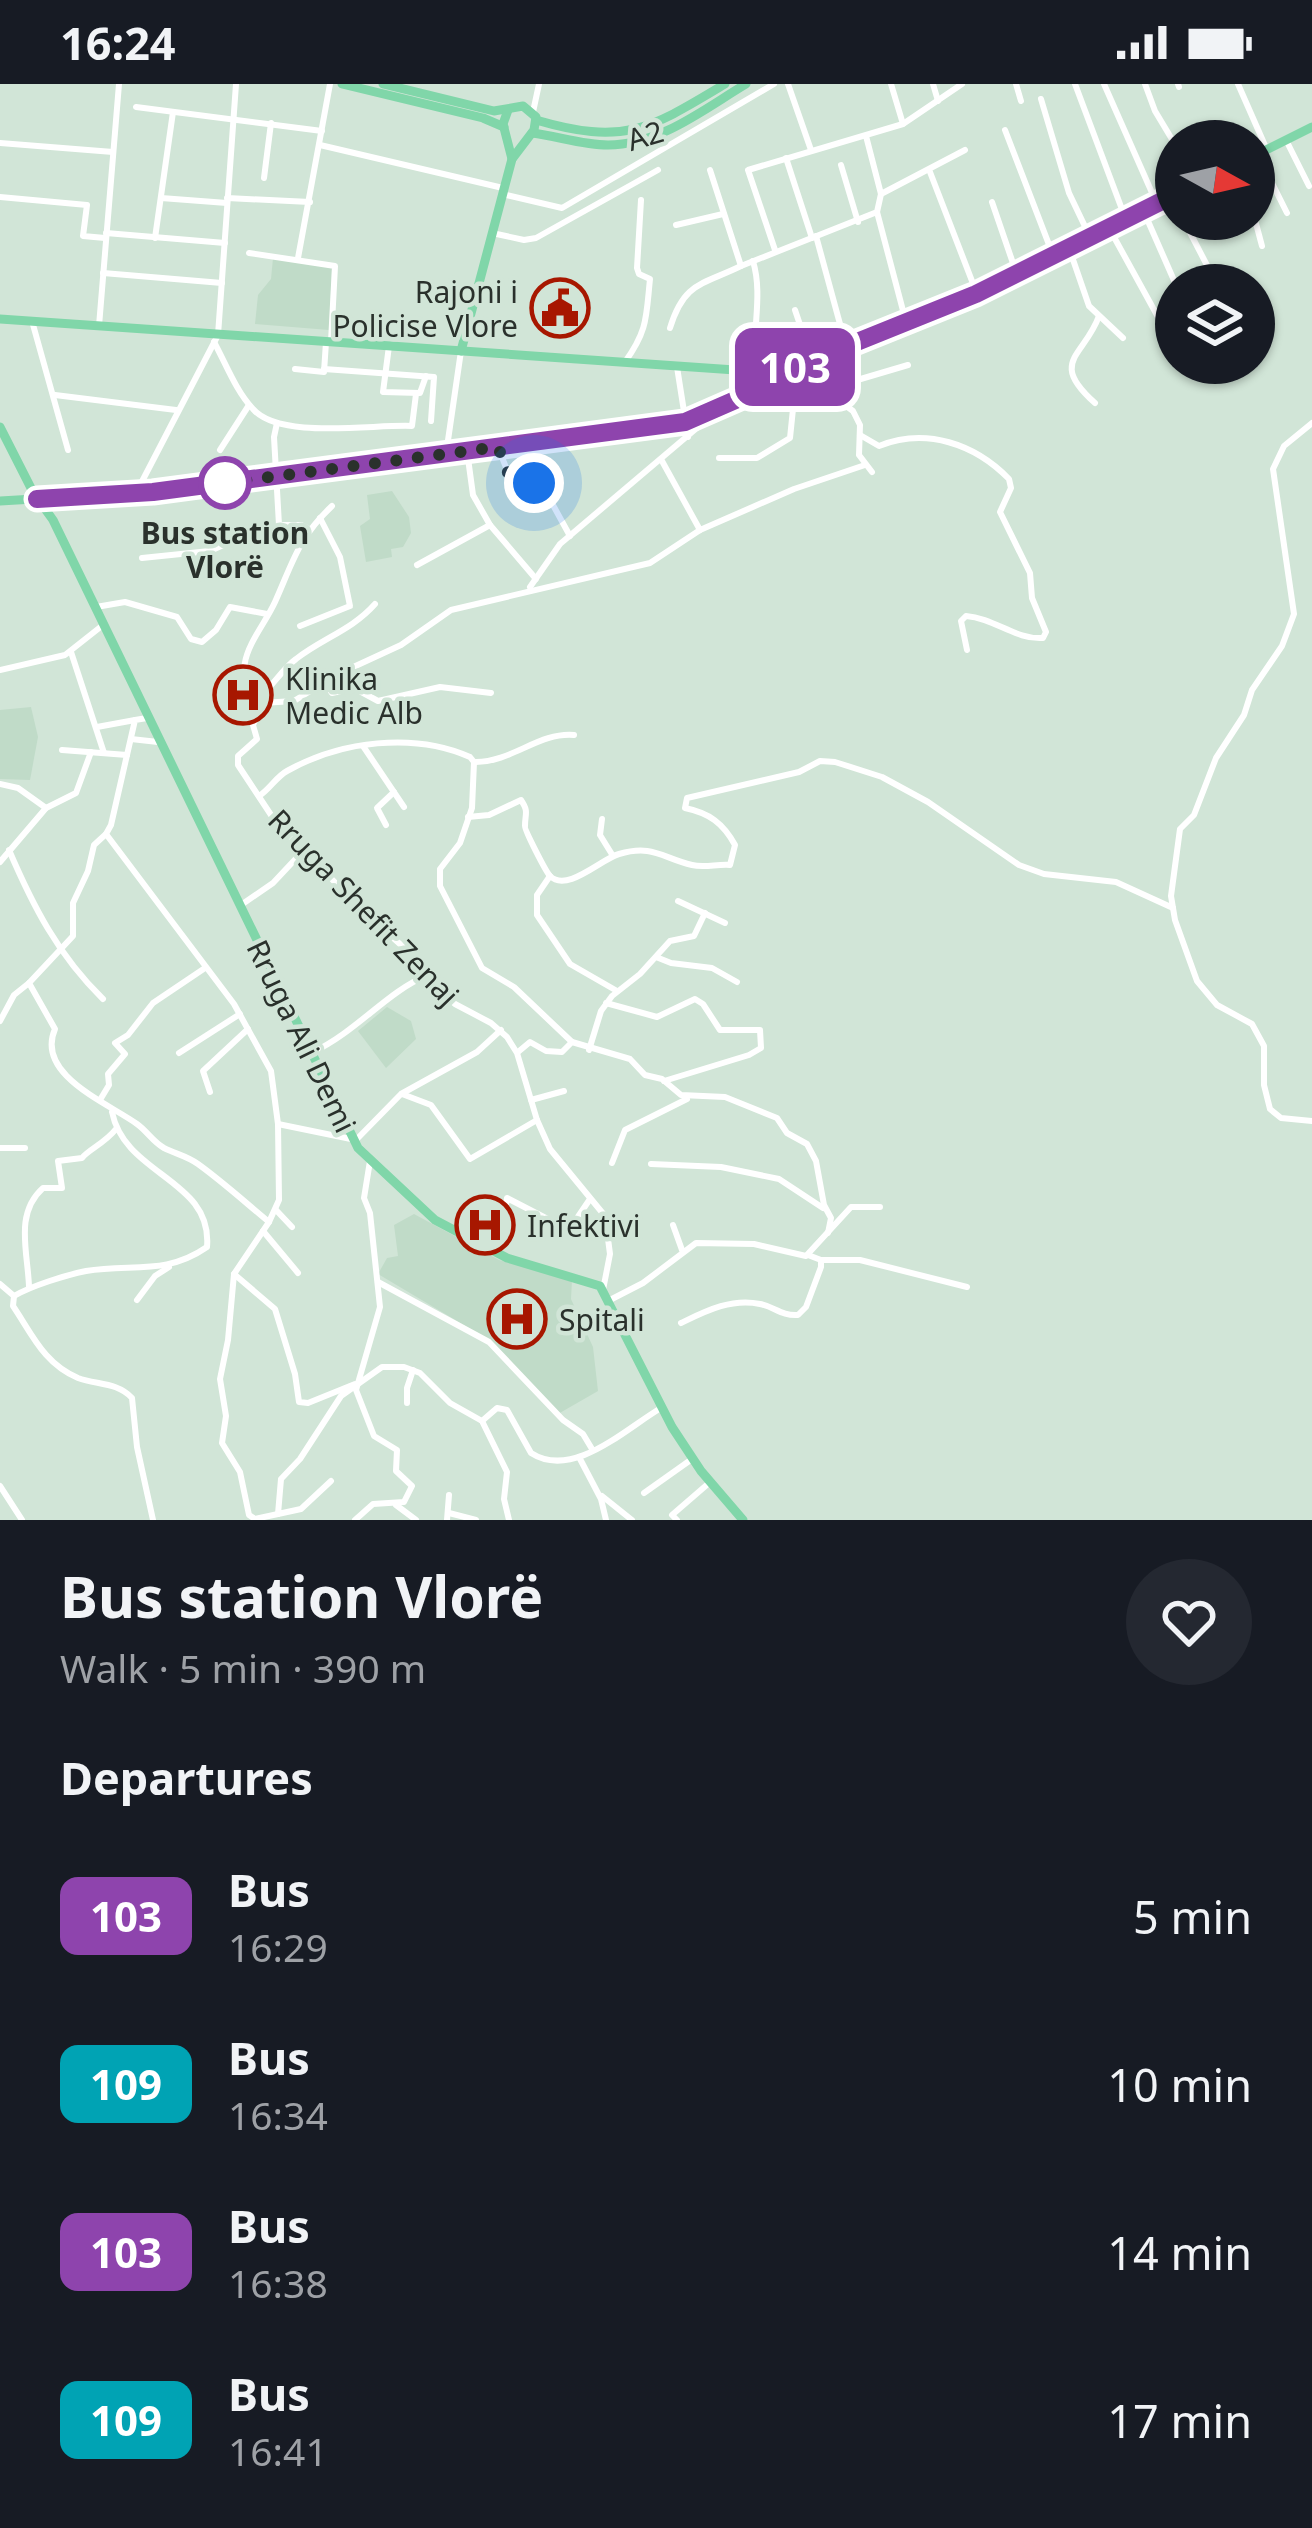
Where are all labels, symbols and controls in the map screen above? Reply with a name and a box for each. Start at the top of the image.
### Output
text: 16:24 [60,12,176,73]
street label: A2 [622,110,668,160]
north arrow [1155,120,1275,240]
map controls [1155,120,1275,384]
button: layers [1155,264,1275,384]
place label: Rajoni i Policise Vlore [332,271,518,346]
public building icon: Rajoni i Policise Vlore [529,277,591,339]
line badge: 103 [726,328,864,406]
text: 103 [759,338,831,395]
your location [504,453,564,513]
marker: Bus station Vlorë [200,458,250,508]
place label: Bus station Vlorë [141,512,309,587]
place label: Klinika Medic Alb [285,658,423,733]
hospital icon: Klinika Medic Alb [212,664,274,726]
street label: Rruga Shefit Zenaj [259,800,469,1014]
street label: Rruga Ali Demi [238,933,366,1139]
hospital icon: Infektivi [454,1194,516,1256]
place label: Infektivi [527,1205,641,1246]
hospital icon: Spitali [486,1288,548,1350]
place label: Spitali [559,1299,645,1340]
text: Bus station Vlorë [60,1557,543,1635]
button: heart [1126,1559,1252,1685]
text: Walk · 5 min · 390 m [60,1641,426,1694]
text: Departures [60,1747,313,1808]
text: Bus [228,1859,310,1920]
text: 5 min [1133,1886,1252,1947]
text: 103 [90,1887,162,1944]
text: 16:29 [228,1920,328,1973]
text: Bus [228,2027,310,2088]
text: 10 min [1107,2054,1252,2115]
text: 109 [90,2055,162,2112]
text: 16:34 [228,2088,328,2141]
text: Bus [228,2195,310,2256]
text: 14 min [1107,2222,1252,2283]
text: 103 [90,2223,162,2280]
text: 16:38 [228,2256,328,2309]
text: Bus [228,2363,310,2424]
text: 17 min [1107,2390,1252,2451]
text: 109 [90,2391,162,2448]
text: 16:41 [228,2424,328,2477]

